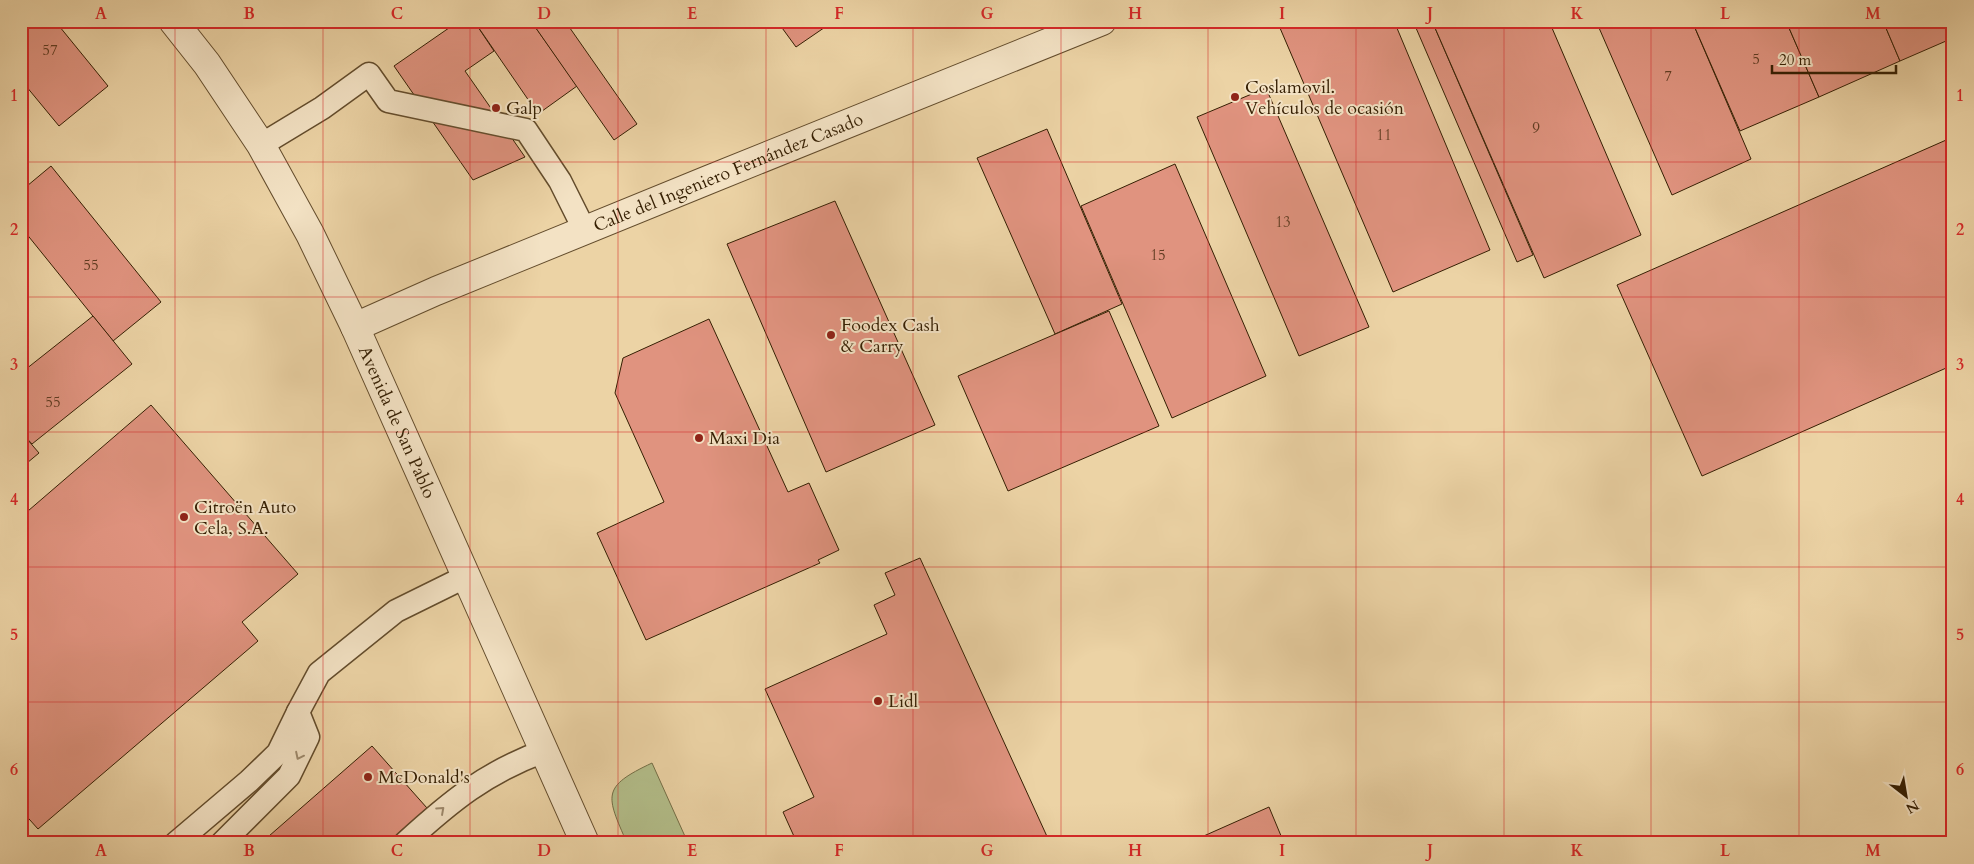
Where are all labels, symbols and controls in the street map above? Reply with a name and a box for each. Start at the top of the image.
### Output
text: A [95,3,107,25]
text: B [243,3,255,25]
text: C [391,3,403,25]
text: D [537,3,551,25]
text: E [687,3,697,25]
text: F [834,3,844,25]
text: G [980,3,994,25]
text: H [1128,3,1142,25]
text: I [1279,3,1285,25]
text: J [1425,3,1433,25]
text: K [1571,3,1584,25]
text: L [1720,3,1731,25]
text: M [1865,3,1881,25]
house number: 57 [42,40,58,60]
scale bar [1772,42,1895,74]
house number: 5 [1752,49,1760,69]
text: 20 m [1779,50,1811,70]
house number: 7 [1664,66,1672,86]
place label: Coslamovil. Vehículos de ocasión [1245,75,1405,121]
text: 1 [10,85,18,107]
text: 1 [1956,85,1964,107]
marker: Coslamovil. Vehículos de ocasión [1229,91,1241,103]
place label: Galp [506,96,542,121]
marker: Galp [490,102,502,114]
street label: Calle del Ingeniero Fernández Casado [590,106,867,238]
house number: 9 [1532,118,1540,138]
house number: 11 [1376,125,1392,145]
house number: 13 [1275,212,1291,232]
text: 2 [10,219,18,241]
text: 2 [1956,219,1964,241]
house number: 15 [1150,245,1166,265]
house number: 55 [83,255,99,275]
place label: Foodex Cash & Carry [841,313,940,359]
marker: Foodex Cash & Carry [825,329,837,341]
street label: Avenida de San Pablo [352,342,442,502]
text: 3 [10,354,18,376]
text: 3 [1956,354,1964,376]
house number: 55 [45,392,61,412]
place label: Maxi Dia [709,426,780,451]
marker: Maxi Dia [693,432,705,444]
text: 4 [10,489,18,511]
text: 4 [1956,489,1964,511]
place label: Citroën Auto Cela, S.A. [194,495,296,541]
marker: Citroën Auto Cela, S.A. [178,511,190,523]
text: 5 [10,624,18,646]
text: 5 [1956,624,1964,646]
place label: Lidl [888,689,919,714]
marker: Lidl [872,695,884,707]
one-way arrow [295,751,305,760]
text: 6 [10,759,18,781]
text: 6 [1956,759,1964,781]
place label: McDonald's [378,765,470,790]
marker: McDonald's [362,771,374,783]
north arrow [1882,772,1932,822]
text: N [1902,795,1923,818]
one-way arrow [435,807,444,816]
text: A [95,840,107,862]
text: B [243,840,255,862]
text: C [391,840,403,862]
text: D [537,840,551,862]
text: E [687,840,697,862]
text: F [834,840,844,862]
text: G [980,840,994,862]
text: H [1128,840,1142,862]
text: I [1279,840,1285,862]
text: J [1425,840,1433,862]
text: K [1571,840,1584,862]
text: L [1720,840,1731,862]
text: M [1865,840,1881,862]

